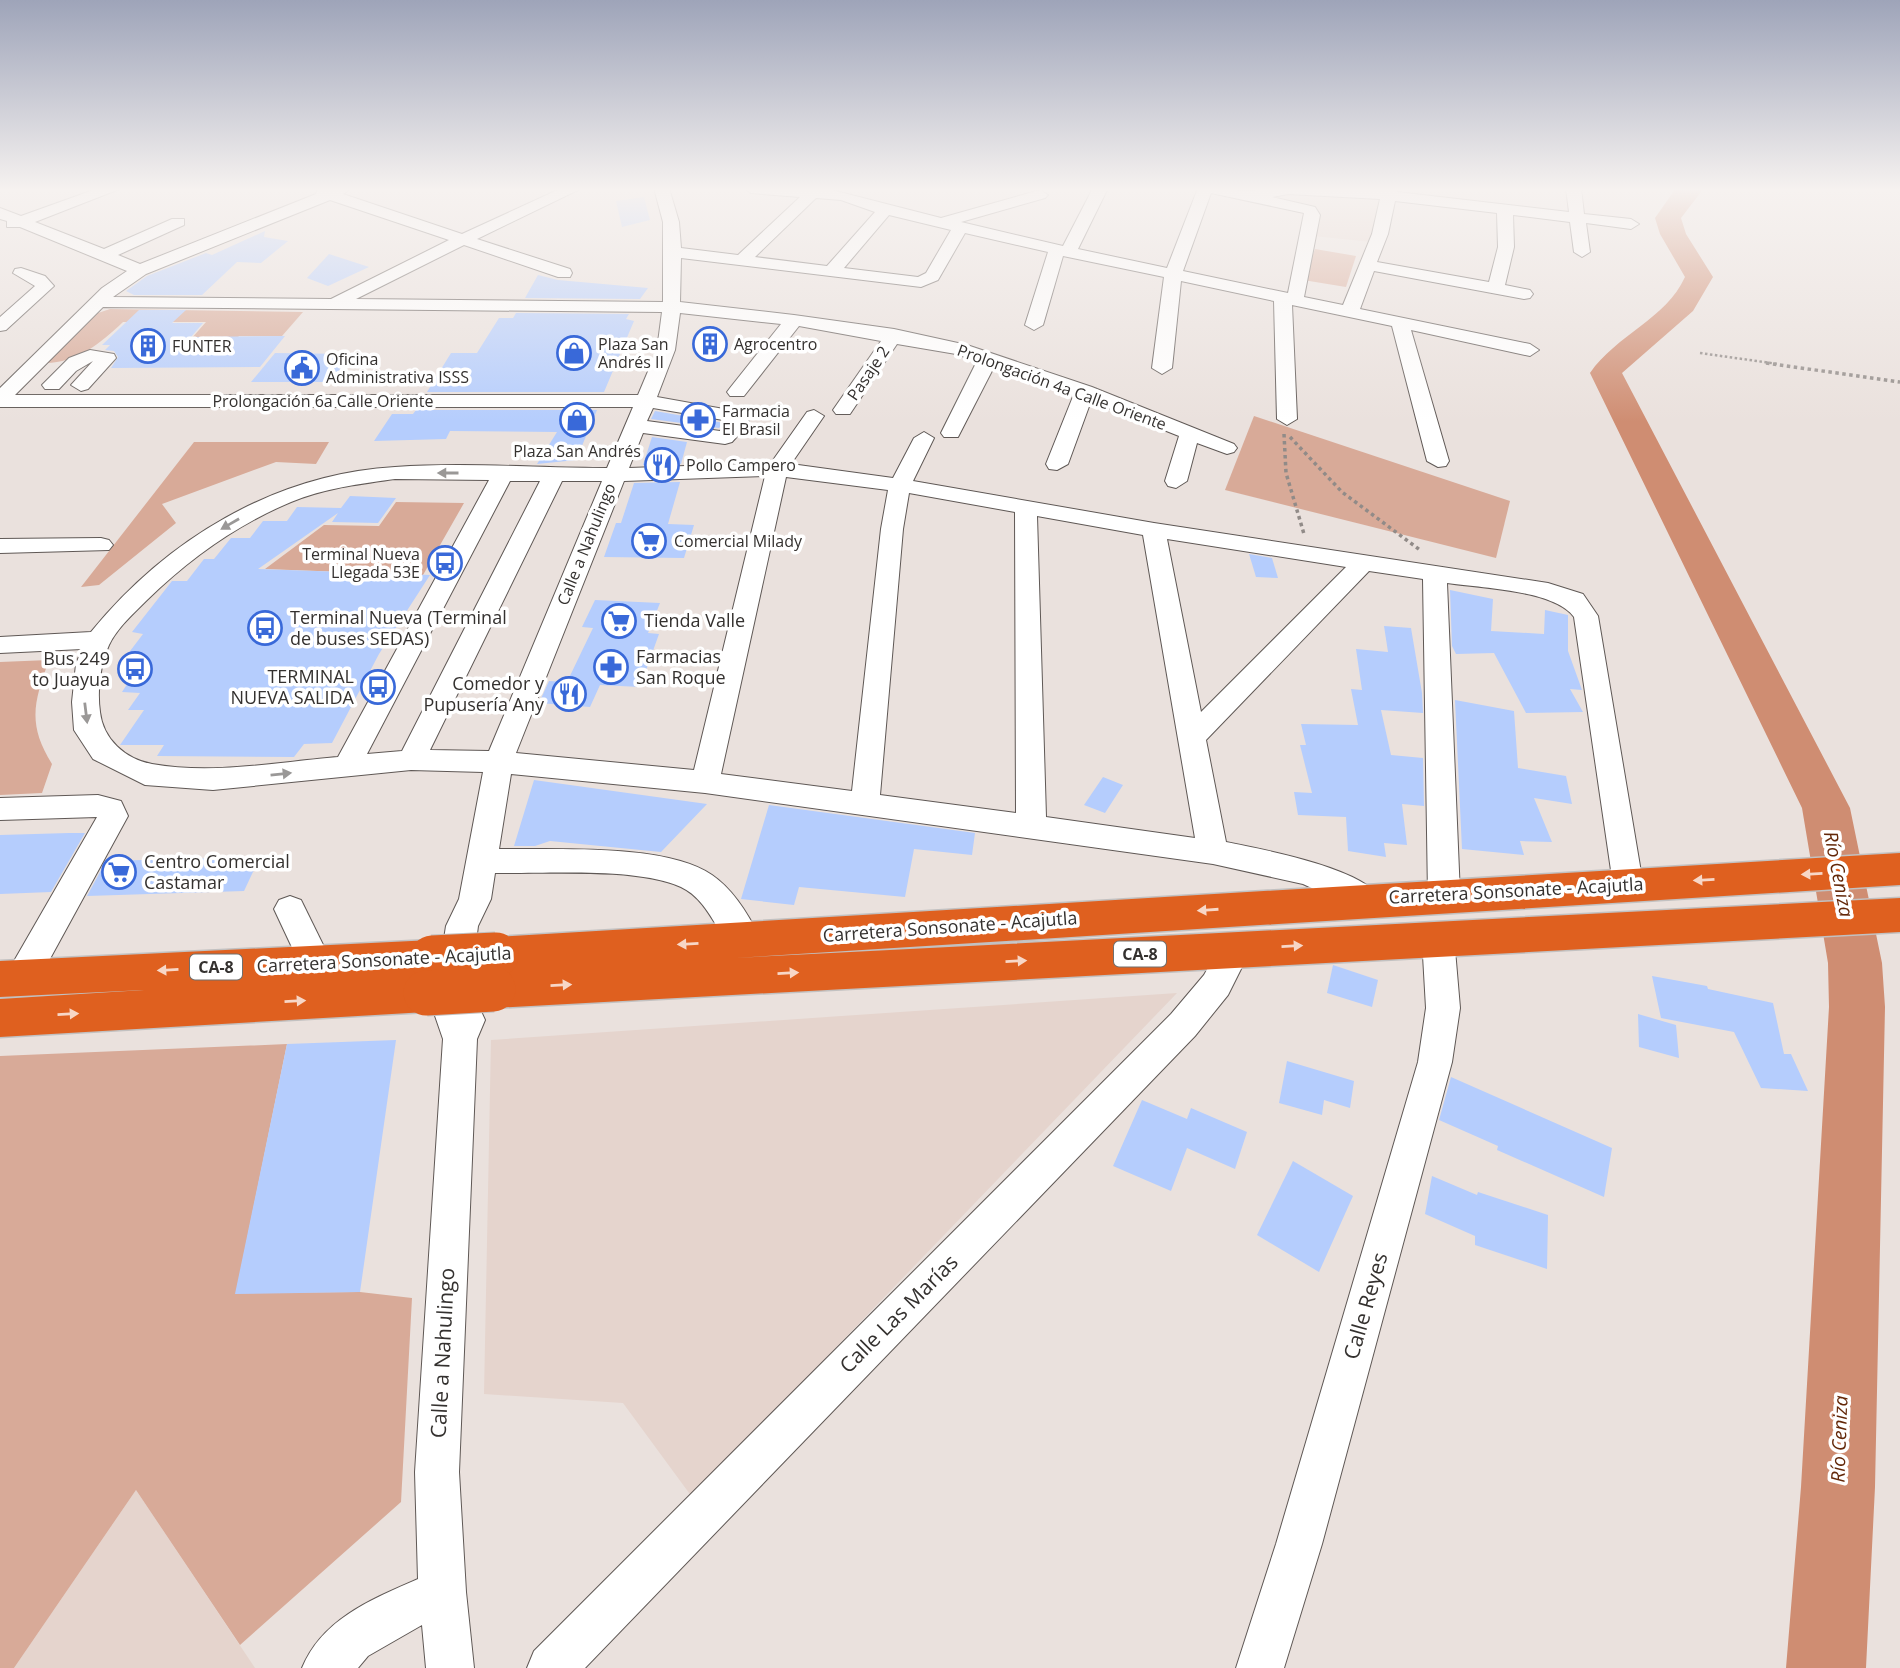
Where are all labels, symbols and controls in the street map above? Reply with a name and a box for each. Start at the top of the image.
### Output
building icon: Agrocentro [691,325,729,363]
building icon: FUNTER [129,327,167,365]
place label: Plaza San Andrés II [598,333,669,373]
place label: Agrocentro [734,333,817,355]
shop icon: Plaza San Andrés II [555,334,593,372]
place label: FUNTER [172,335,232,357]
street label: Prolongación 4a Calle Oriente [954,339,1170,435]
street label: Pasaje 2 [842,341,894,405]
place label: Oficina Administrativa ISSS [326,348,469,388]
public building icon: Oficina Administrativa ISSS [283,349,321,387]
street label: Prolongación 6a Calle Oriente [212,390,434,412]
place label: Farmacia El Brasil [722,400,790,440]
shop icon: Plaza San Andrés [558,401,596,439]
pharmacy icon: Farmacia El Brasil [679,401,717,439]
place label: Plaza San Andrés [513,440,641,462]
restaurant icon: Pollo Campero [643,446,681,484]
place label: Pollo Campero [686,454,796,476]
one-way arrow [436,467,458,479]
street label: Calle a Nahulingo [551,480,621,608]
one-way arrow [220,518,239,530]
supermarket icon: Comercial Milady [630,522,668,560]
place label: Comercial Milady [674,530,803,552]
place label: Terminal Nueva Llegada 53E [302,543,420,583]
bus stop icon: Terminal Nueva Llegada 53E [426,544,464,582]
supermarket icon: Tienda Valle [600,602,638,640]
place label: Terminal Nueva (Terminal de buses SEDAS) [290,605,507,650]
place label: Tienda Valle [644,608,745,632]
bus stop icon: Terminal Nueva (Terminal de buses SEDAS) [246,609,284,647]
place label: Farmacias San Roque [636,644,726,689]
place label: Bus 249 to Juayua [32,646,110,691]
pharmacy icon: Farmacias San Roque [592,648,630,686]
bus stop icon: Bus 249 to Juayua [116,650,154,688]
place label: TERMINAL NUEVA SALIDA [230,664,355,709]
bus stop icon: TERMINAL NUEVA SALIDA [359,668,397,706]
place label: Comedor y Pupusería Any [423,671,545,716]
restaurant icon: Comedor y Pupusería Any [550,675,588,713]
one-way arrow [81,702,92,724]
one-way arrow [270,768,292,779]
water label: Río Ceniza [1818,829,1860,919]
place label: Centro Comercial Castamar [144,849,290,894]
supermarket icon: Centro Comercial Castamar [100,853,138,891]
one-way arrow [1800,868,1822,879]
street label: Carretera Sonsonate - Acajutla [1388,871,1644,909]
one-way arrow [1693,874,1715,885]
street label: Carretera Sonsonate - Acajutla [822,905,1078,947]
one-way arrow [1197,905,1219,916]
one-way arrow [676,938,698,949]
street label: Carretera Sonsonate - Acajutla [256,940,512,978]
one-way arrow [1281,940,1303,951]
road number: CA-8 [1114,942,1166,966]
road number: CA-8 [190,954,242,979]
one-way arrow [1005,955,1027,966]
one-way arrow [156,965,178,976]
one-way arrow [778,967,800,978]
one-way arrow [550,979,572,990]
one-way arrow [284,995,306,1006]
one-way arrow [57,1008,79,1019]
street label: Calle Las Marías [833,1248,964,1379]
street label: Calle Reyes [1336,1249,1394,1362]
street label: Calle a Nahulingo [424,1267,460,1439]
water label: Río Ceniza [1824,1395,1854,1483]

